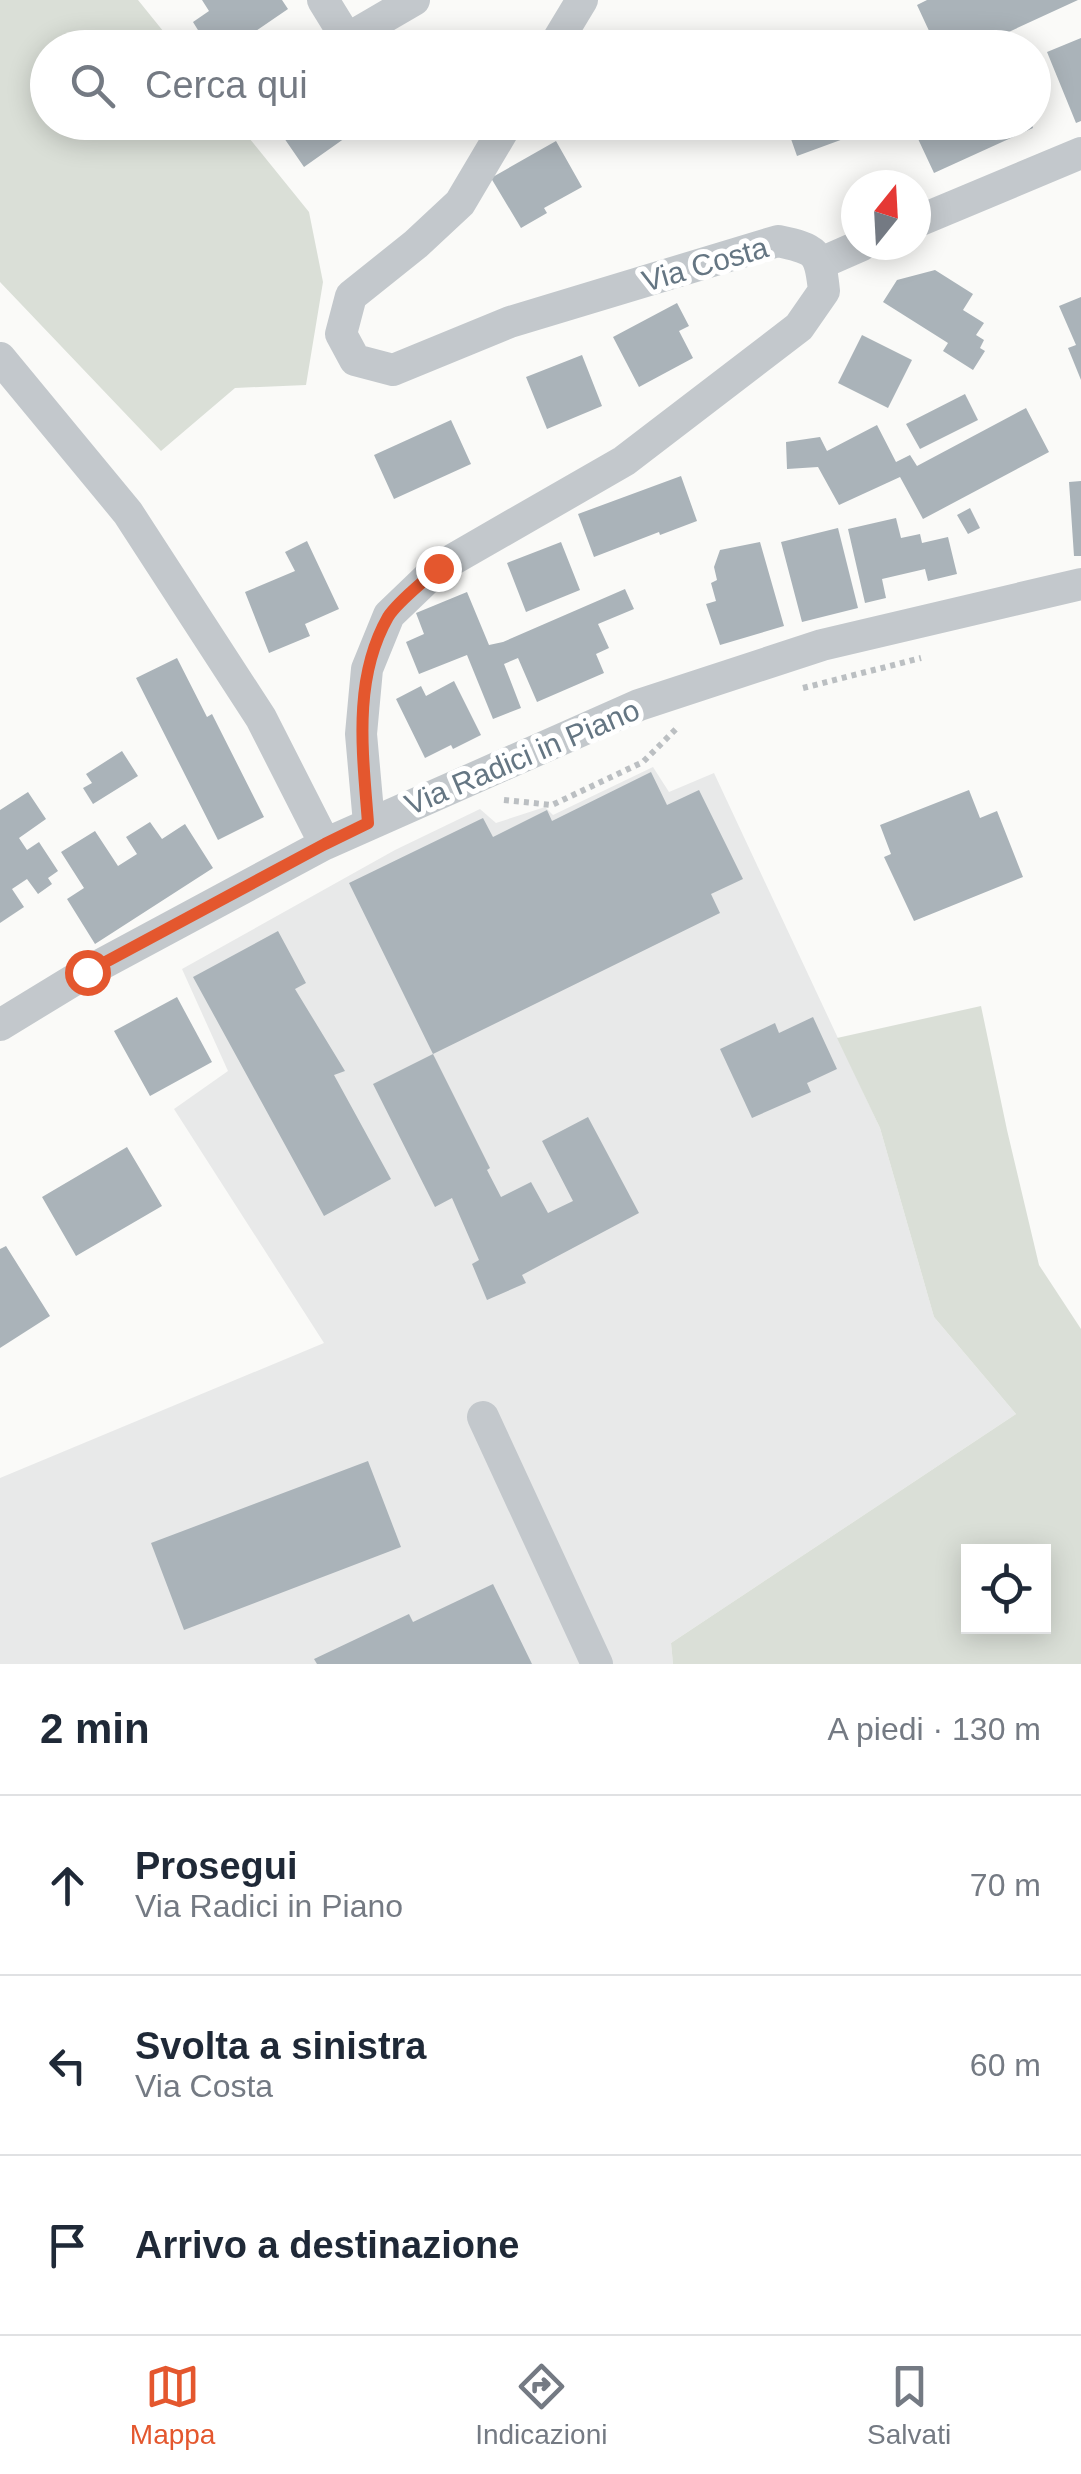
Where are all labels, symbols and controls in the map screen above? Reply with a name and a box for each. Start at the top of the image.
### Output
search box [30,30,1051,140]
icon: search [65,58,120,113]
text: Cerca qui [145,64,308,106]
north arrow [841,170,931,260]
street label: Via Costa [638,230,772,298]
route end [416,546,462,592]
street label: Via Radici in Piano [400,693,644,821]
route start [65,950,111,996]
map controls [961,1544,1051,1634]
button: locate [961,1544,1051,1634]
text: 2 min [40,1705,150,1752]
text: A piedi · 130 m [828,1711,1041,1747]
text: Prosegui [135,1845,298,1887]
icon: ahead [40,1858,95,1913]
text: 70 m [970,1867,1041,1903]
text: Via Radici in Piano [135,1888,403,1924]
text: Svolta a sinistra [135,2025,426,2067]
icon: left [40,2038,95,2093]
text: 60 m [970,2047,1041,2083]
text: Via Costa [135,2068,273,2104]
icon: arrive [40,2218,95,2273]
text: Arrivo a destinazione [135,2224,519,2266]
tab: Mappa [130,2359,215,2451]
tab: Indicazioni [475,2359,607,2451]
tab: Salvati [867,2359,951,2451]

